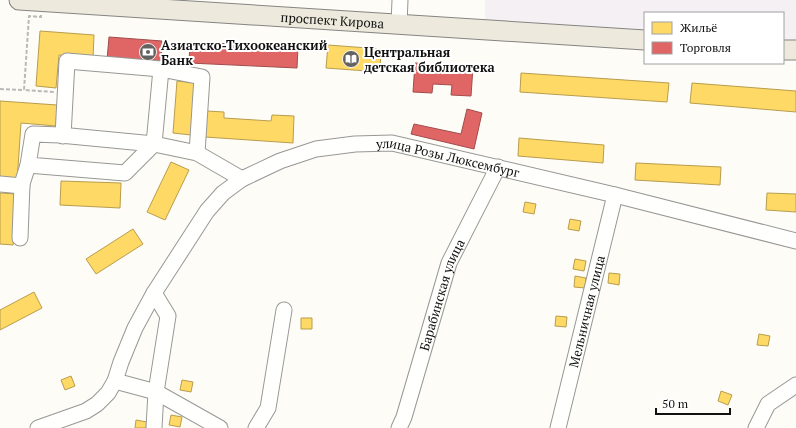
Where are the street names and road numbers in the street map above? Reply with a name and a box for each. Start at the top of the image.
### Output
street label: проспект Кирова [280,8,385,32]
street label: улица Розы Люксембург [375,134,522,182]
street label: Барабинская улица [415,235,469,353]
street label: Мельничная улица [564,253,609,369]

